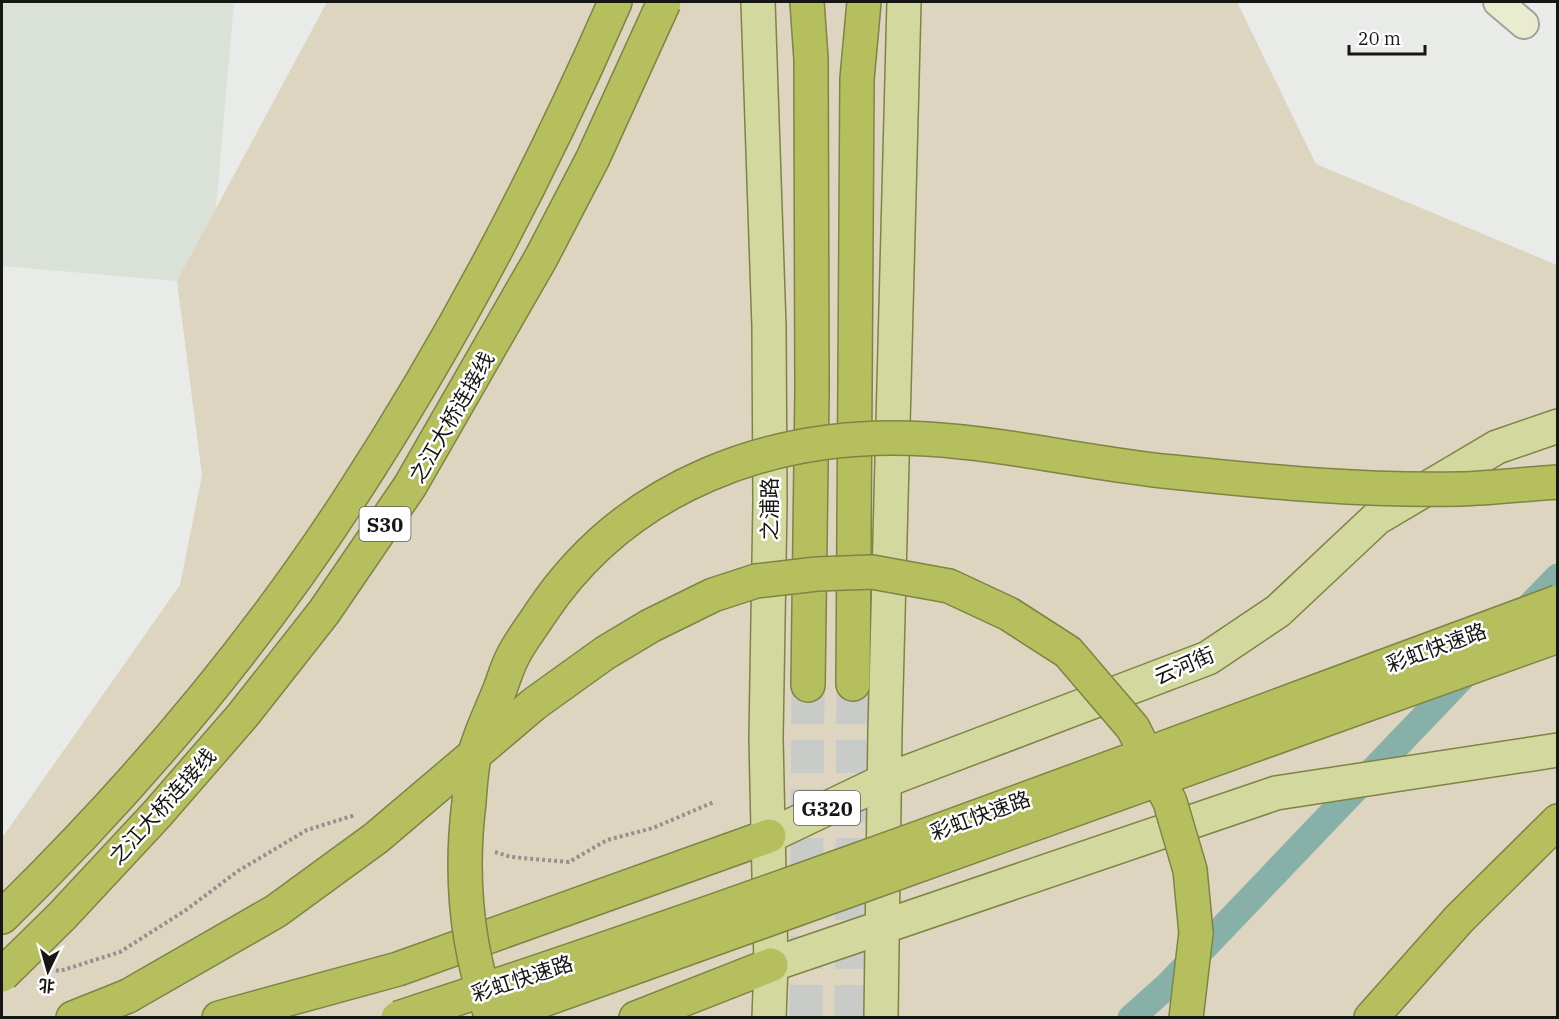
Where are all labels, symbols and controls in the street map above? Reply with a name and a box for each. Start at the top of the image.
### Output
scale bar [1349,18,1426,56]
text: 20 m [1358,27,1401,50]
street label: 之江大桥连接线 [402,346,500,488]
street label: 之浦路 [755,478,783,541]
road number: S30 [360,507,410,541]
street label: 彩虹快速路 [1382,616,1490,678]
street label: 云河街 [1150,640,1218,690]
street label: 之江大桥连接线 [102,742,222,870]
street label: 彩虹快速路 [926,784,1034,846]
road number: G320 [794,791,860,825]
north arrow [18,941,78,1001]
street label: 彩虹快速路 [468,948,576,1008]
text: 北 [38,975,56,997]

